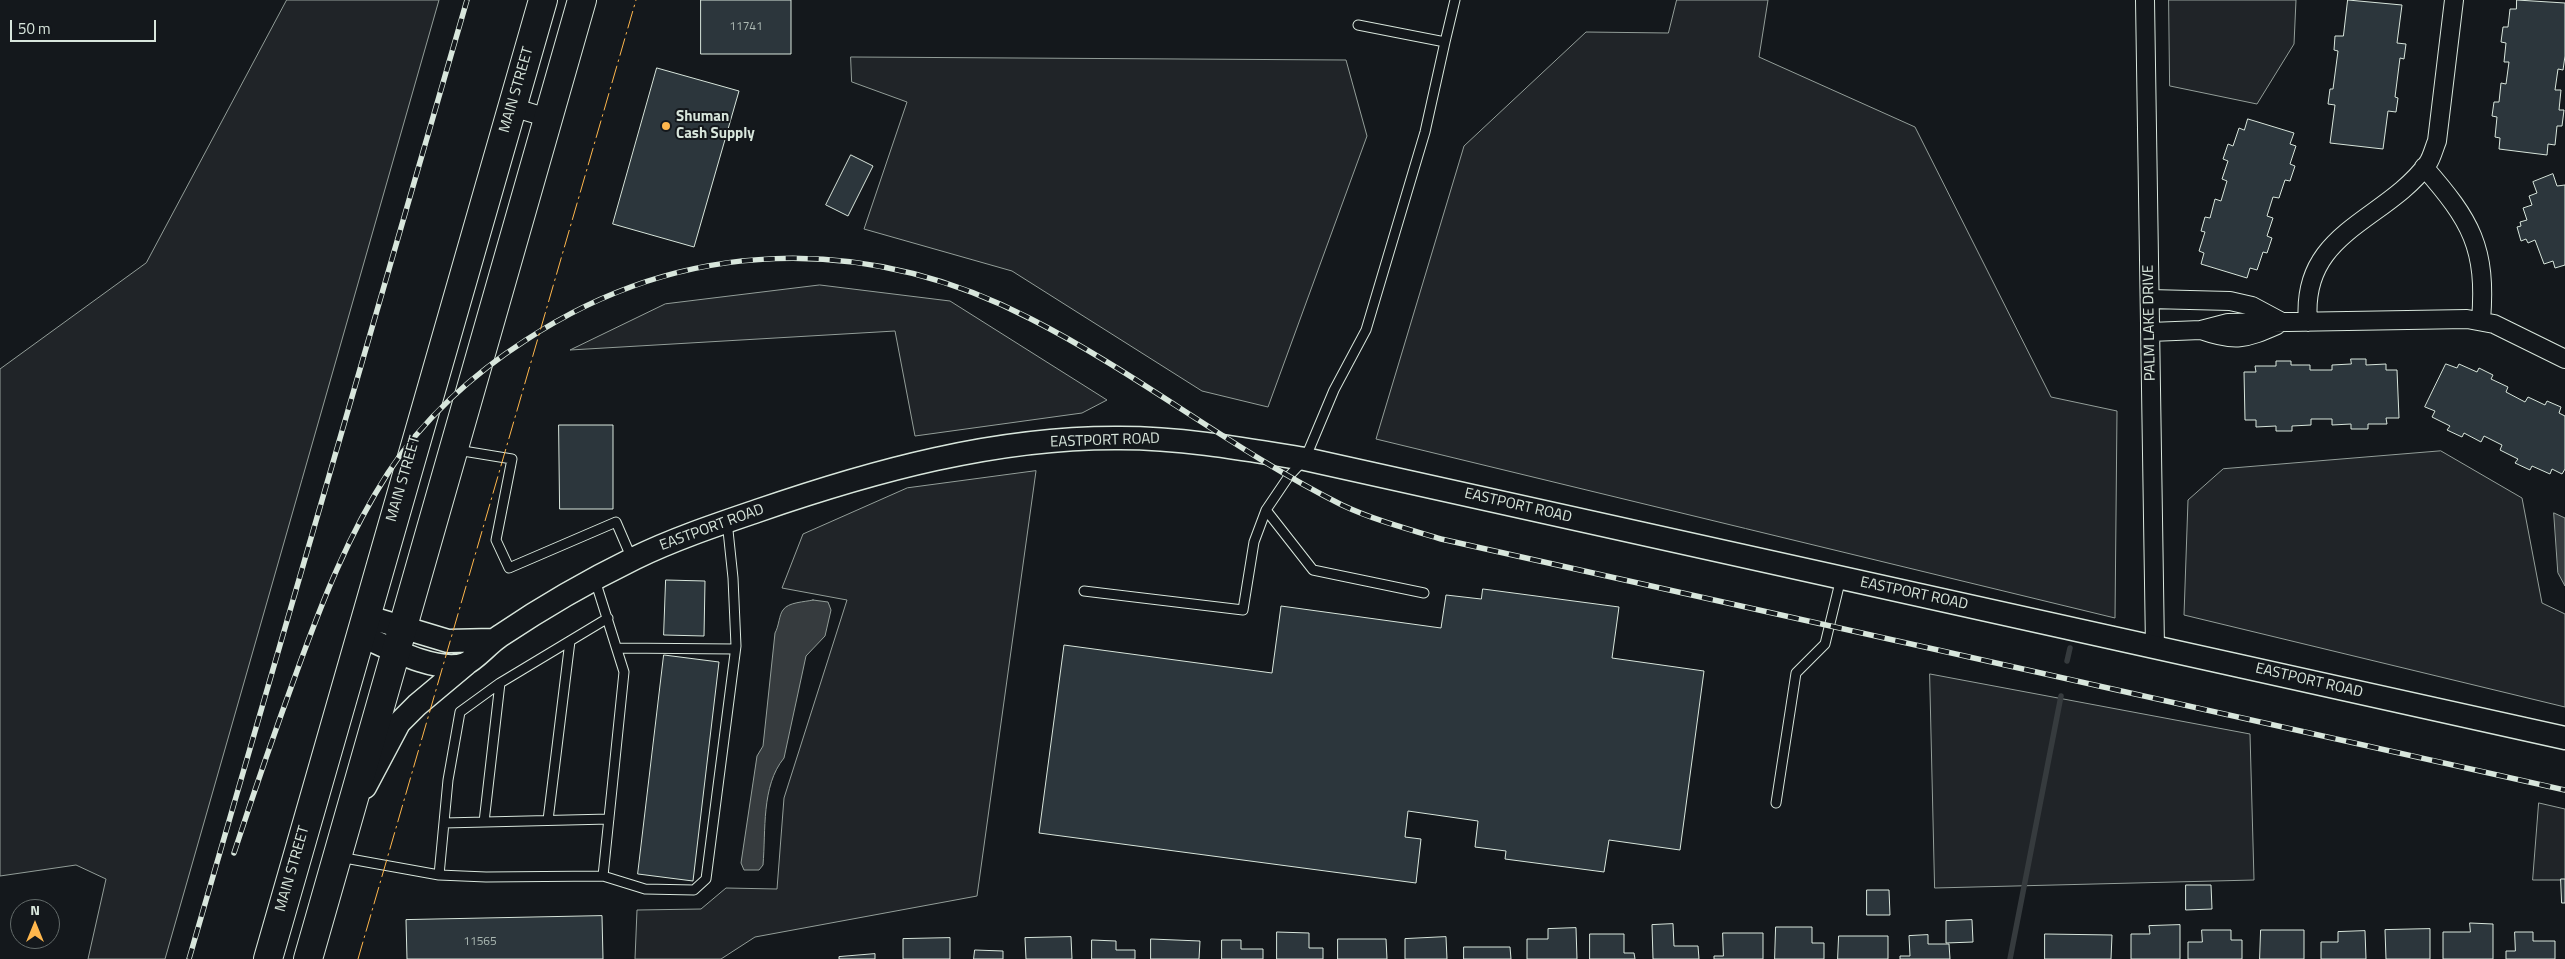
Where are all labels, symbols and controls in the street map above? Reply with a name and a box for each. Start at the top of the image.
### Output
scale bar [12,10,159,42]
text: 50 m [18,17,51,40]
house number: 11741 [729,20,763,34]
street label: MAIN STREET [496,45,538,135]
place label: Shuman Cash Supply [676,108,755,143]
marker: Shuman Cash Supply [660,120,672,132]
street label: PALM LAKE DRIVE [2140,265,2160,381]
street label: EASTPORT ROAD [1050,430,1160,452]
street label: MAIN STREET [383,434,425,524]
street label: EASTPORT ROAD [1462,485,1574,527]
street label: EASTPORT ROAD [657,501,767,555]
street label: EASTPORT ROAD [1858,574,1970,614]
street label: EASTPORT ROAD [2253,660,2365,702]
street label: MAIN STREET [272,824,314,914]
north arrow [10,899,60,949]
text: N [30,899,40,920]
house number: 11565 [463,935,497,949]

